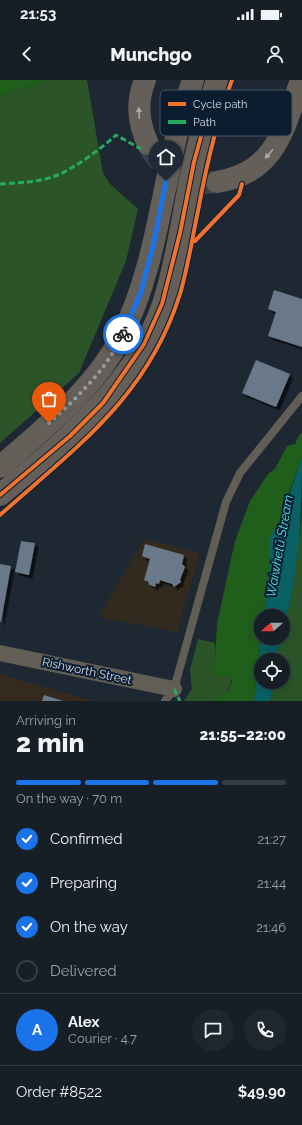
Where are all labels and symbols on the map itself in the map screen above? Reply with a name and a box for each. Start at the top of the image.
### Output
legend [160,90,292,136]
text: Cycle path [193,98,247,111]
one-way arrow [136,106,143,119]
text: Path [193,116,216,129]
pin [149,140,183,181]
one-way arrow [265,149,274,159]
courier [103,314,143,354]
pin [32,382,66,423]
water label: Waiwhetū Stream [263,494,296,598]
north arrow [254,609,290,645]
street label: Rishworth Street [41,655,133,687]

